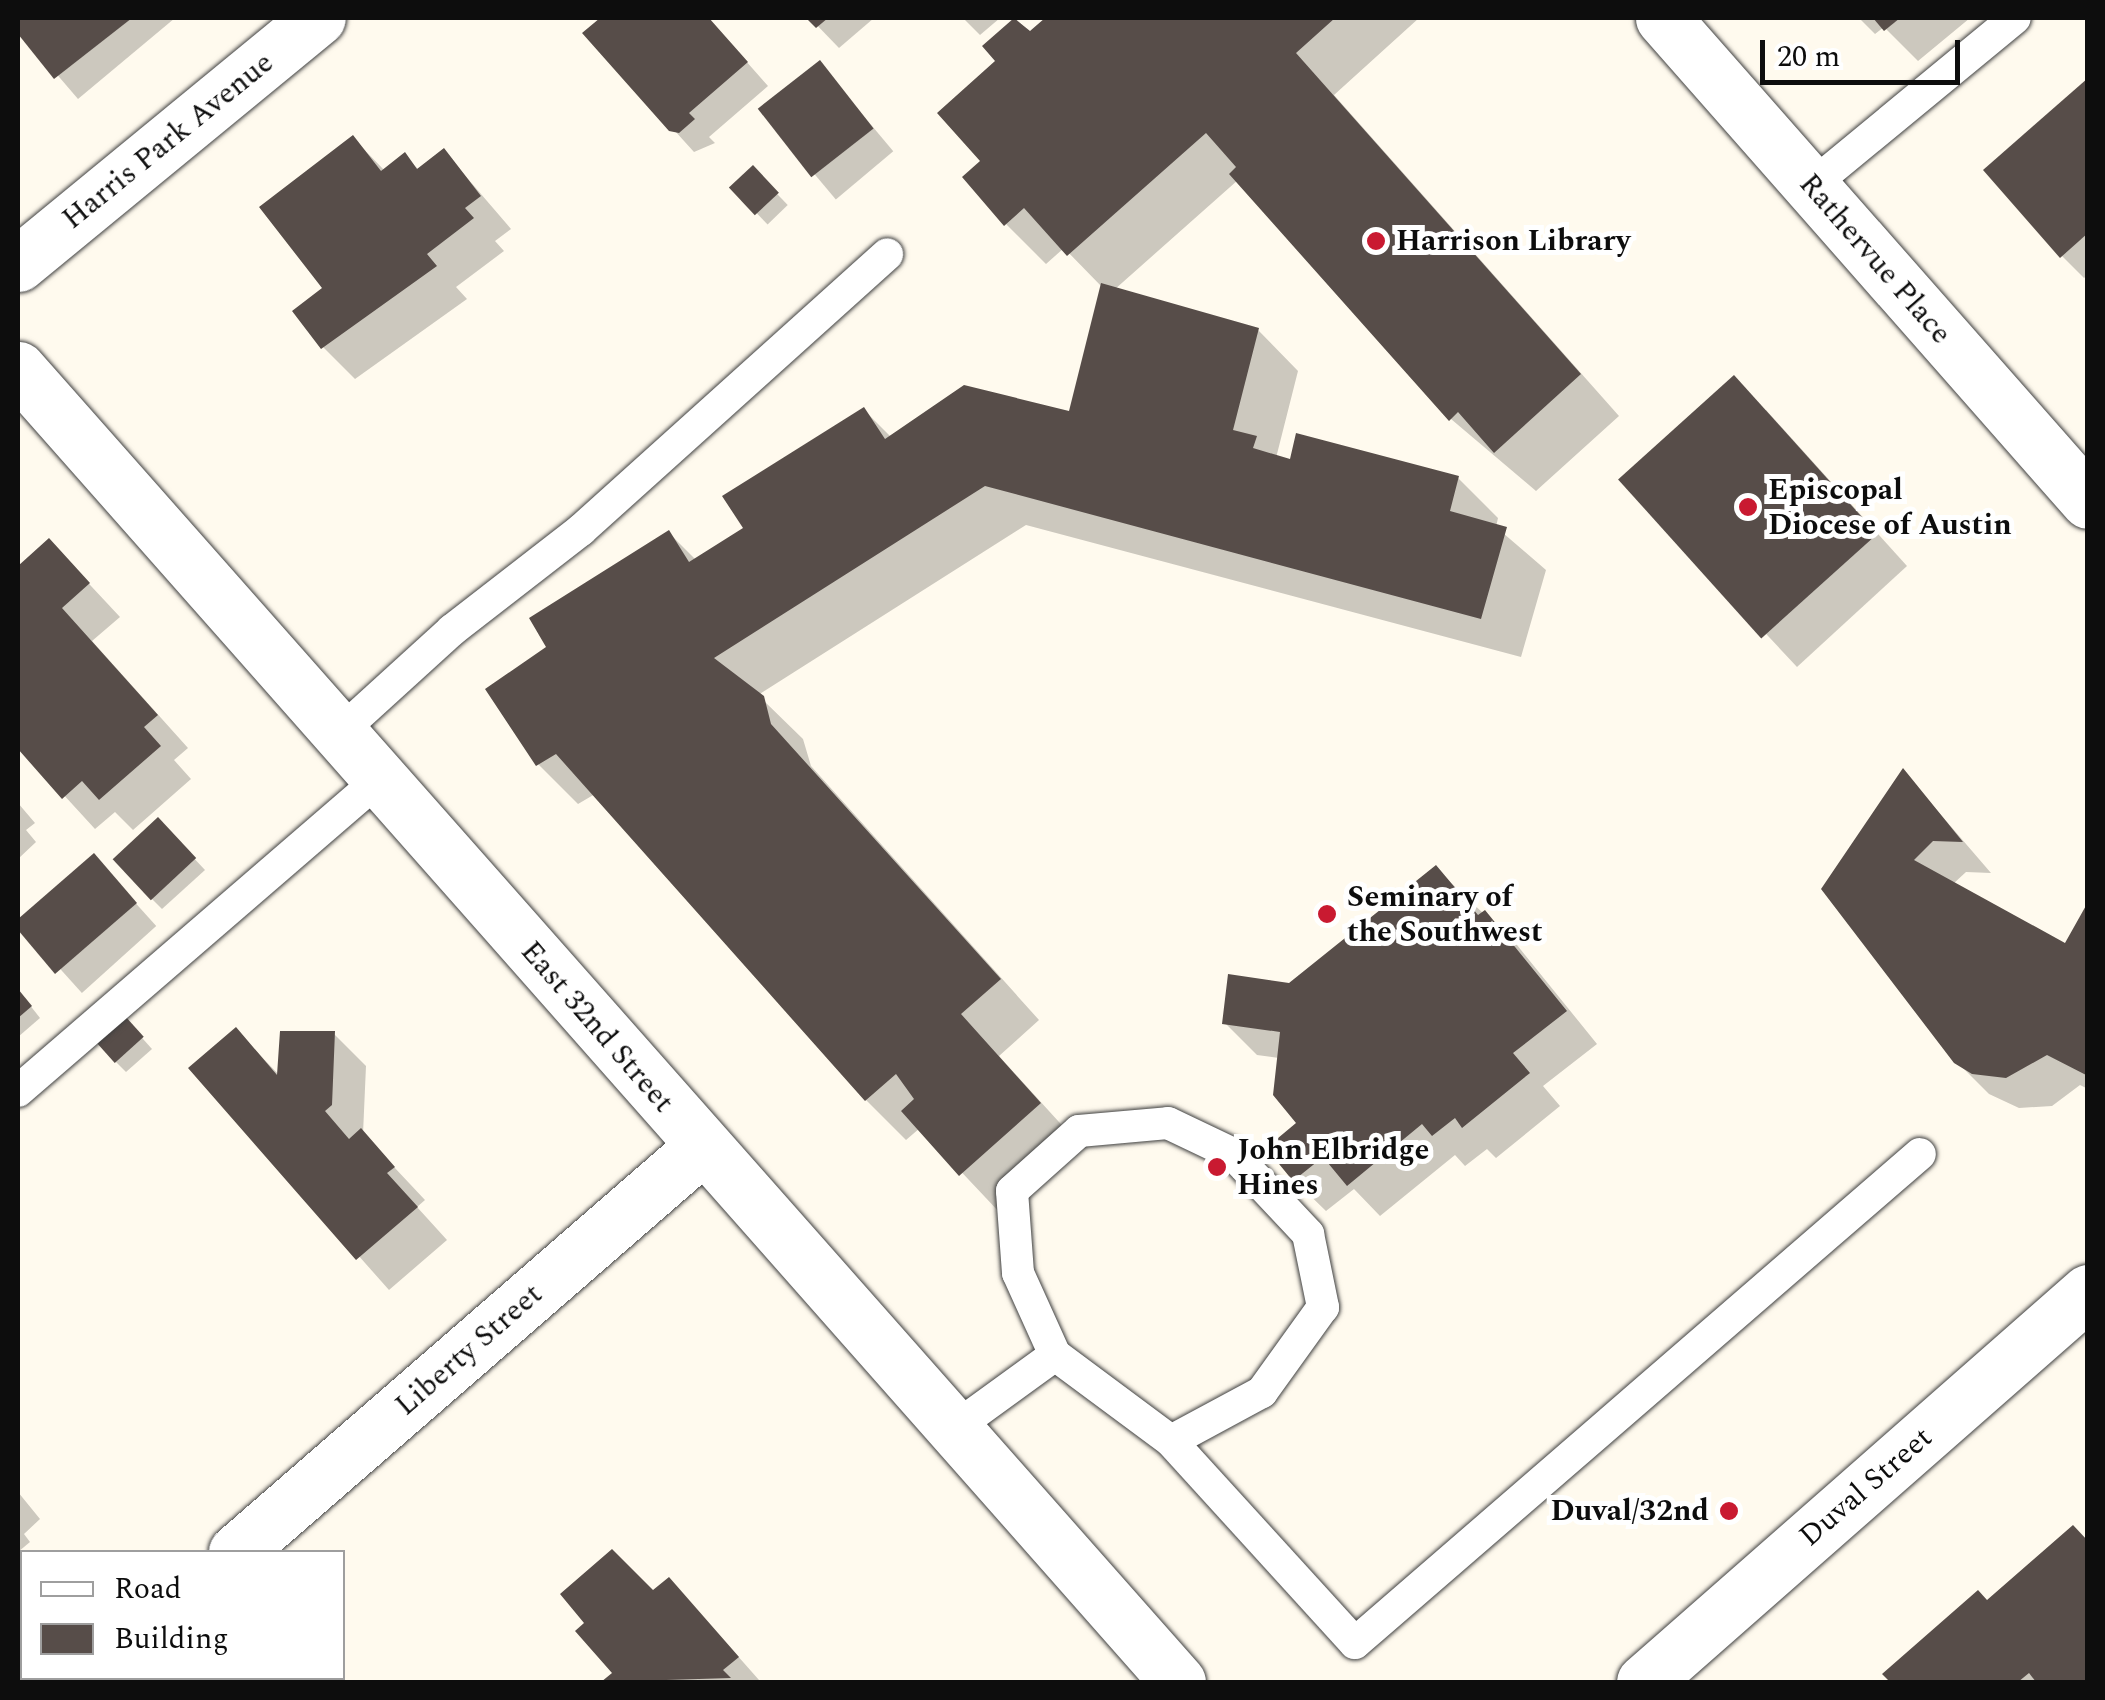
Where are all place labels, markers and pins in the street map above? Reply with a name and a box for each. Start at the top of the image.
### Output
place label: Harrison Library [1396,223,1630,259]
marker: Harrison Library [1365,230,1387,252]
place label: Episcopal Diocese of Austin [1768,472,2012,542]
marker: Episcopal Diocese of Austin [1737,496,1759,518]
place label: Seminary of the Southwest [1347,879,1542,950]
marker: Seminary of the Southwest [1316,903,1338,925]
place label: John Elbridge Hines [1237,1132,1429,1202]
marker: John Elbridge Hines [1206,1156,1228,1178]
place label: Duval/32nd [1550,1493,1709,1529]
marker: Duval/32nd [1718,1500,1740,1522]

